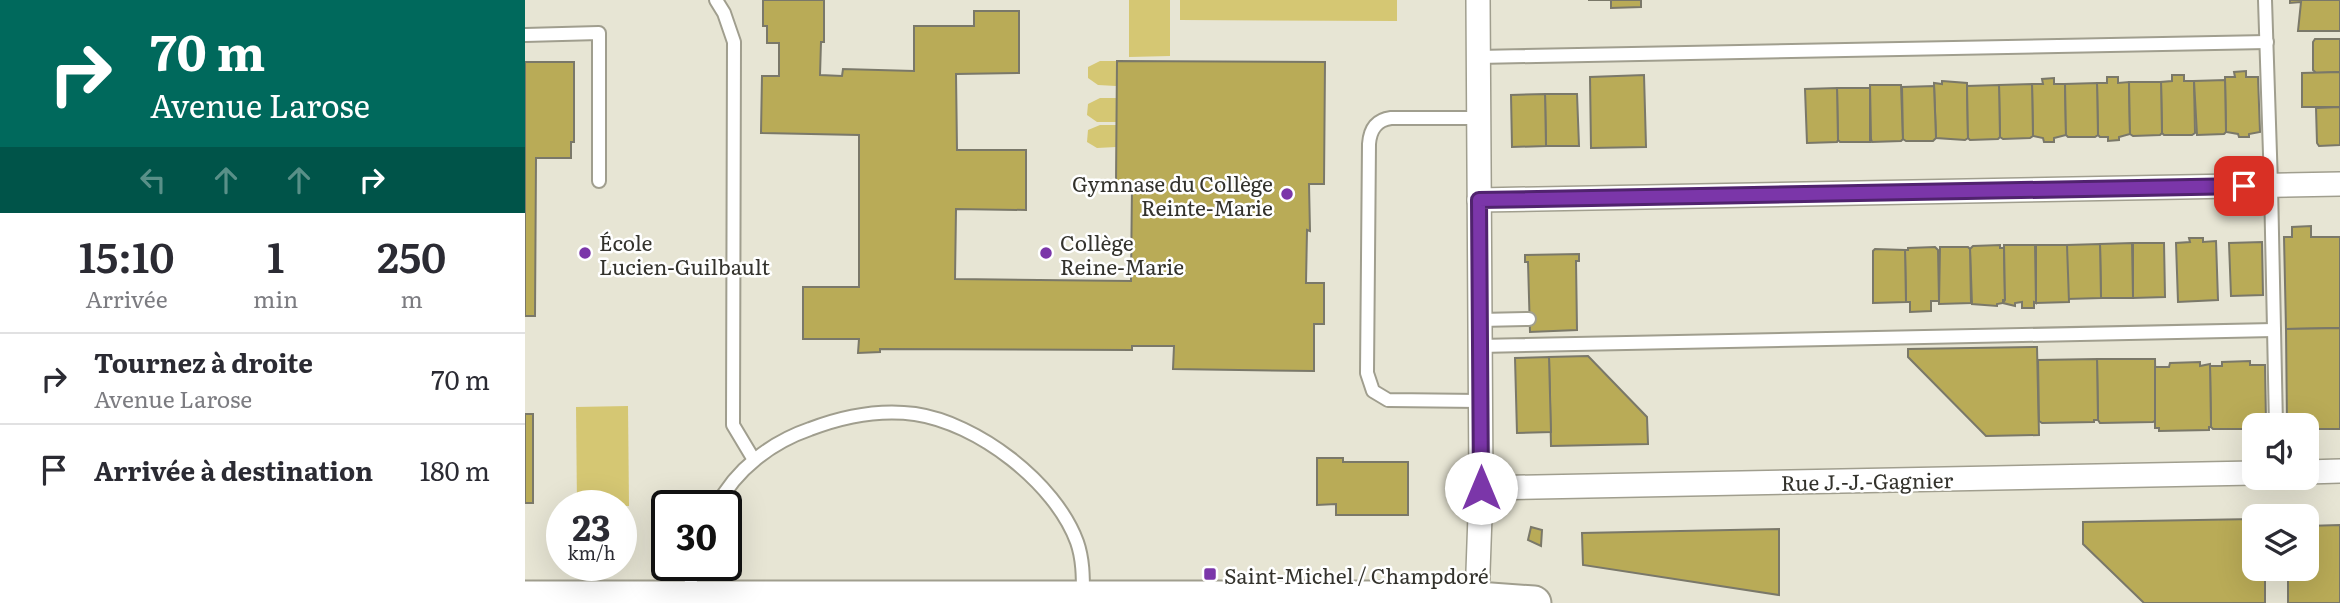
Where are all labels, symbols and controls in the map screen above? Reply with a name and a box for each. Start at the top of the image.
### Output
text: 70 m [150,13,265,86]
icon: right [35,28,126,119]
text: Avenue Larose [150,80,370,128]
pin [2214,156,2274,216]
icon: left [134,161,172,199]
icon: ahead [207,161,245,199]
icon: ahead [280,161,318,199]
icon: right [353,161,391,199]
place label: Gymnase du Collège Reinte-Marie [1072,167,1273,222]
icon: arrive [2225,167,2263,205]
marker: Gymnase du Collège Reinte-Marie [1279,186,1295,202]
text: 15:10 [79,224,174,286]
text: 1 [267,224,284,286]
text: 250 [377,224,446,286]
place label: École Lucien-Guilbault [599,226,771,281]
place label: Collège Reine-Marie [1060,226,1184,281]
marker: École Lucien-Guilbault [577,245,593,261]
marker: Collège Reine-Marie [1038,245,1054,261]
text: Arrivée [86,281,168,315]
text: min [253,281,298,315]
text: m [400,281,423,315]
text: Tournez à droite [94,342,313,381]
text: 70 m [431,359,490,398]
icon: right [35,360,73,398]
text: Avenue Larose [94,381,252,415]
map controls [2242,413,2319,581]
button: sound [2242,413,2319,490]
text: Arrivée à destination [94,450,373,489]
text: 180 m [420,450,490,489]
icon: arrive [35,451,73,489]
position arrow [1444,451,1518,525]
street label: Rue J.-J.-Gagnier [1781,463,1953,497]
speed limit sign: 30 [651,490,742,581]
text: 23 [572,500,611,552]
button: layers [2242,504,2319,581]
text: km/h [568,539,615,566]
place label: Saint-Michel / Champdoré [1224,559,1489,590]
marker: Saint-Michel / Champdoré [1202,566,1218,582]

